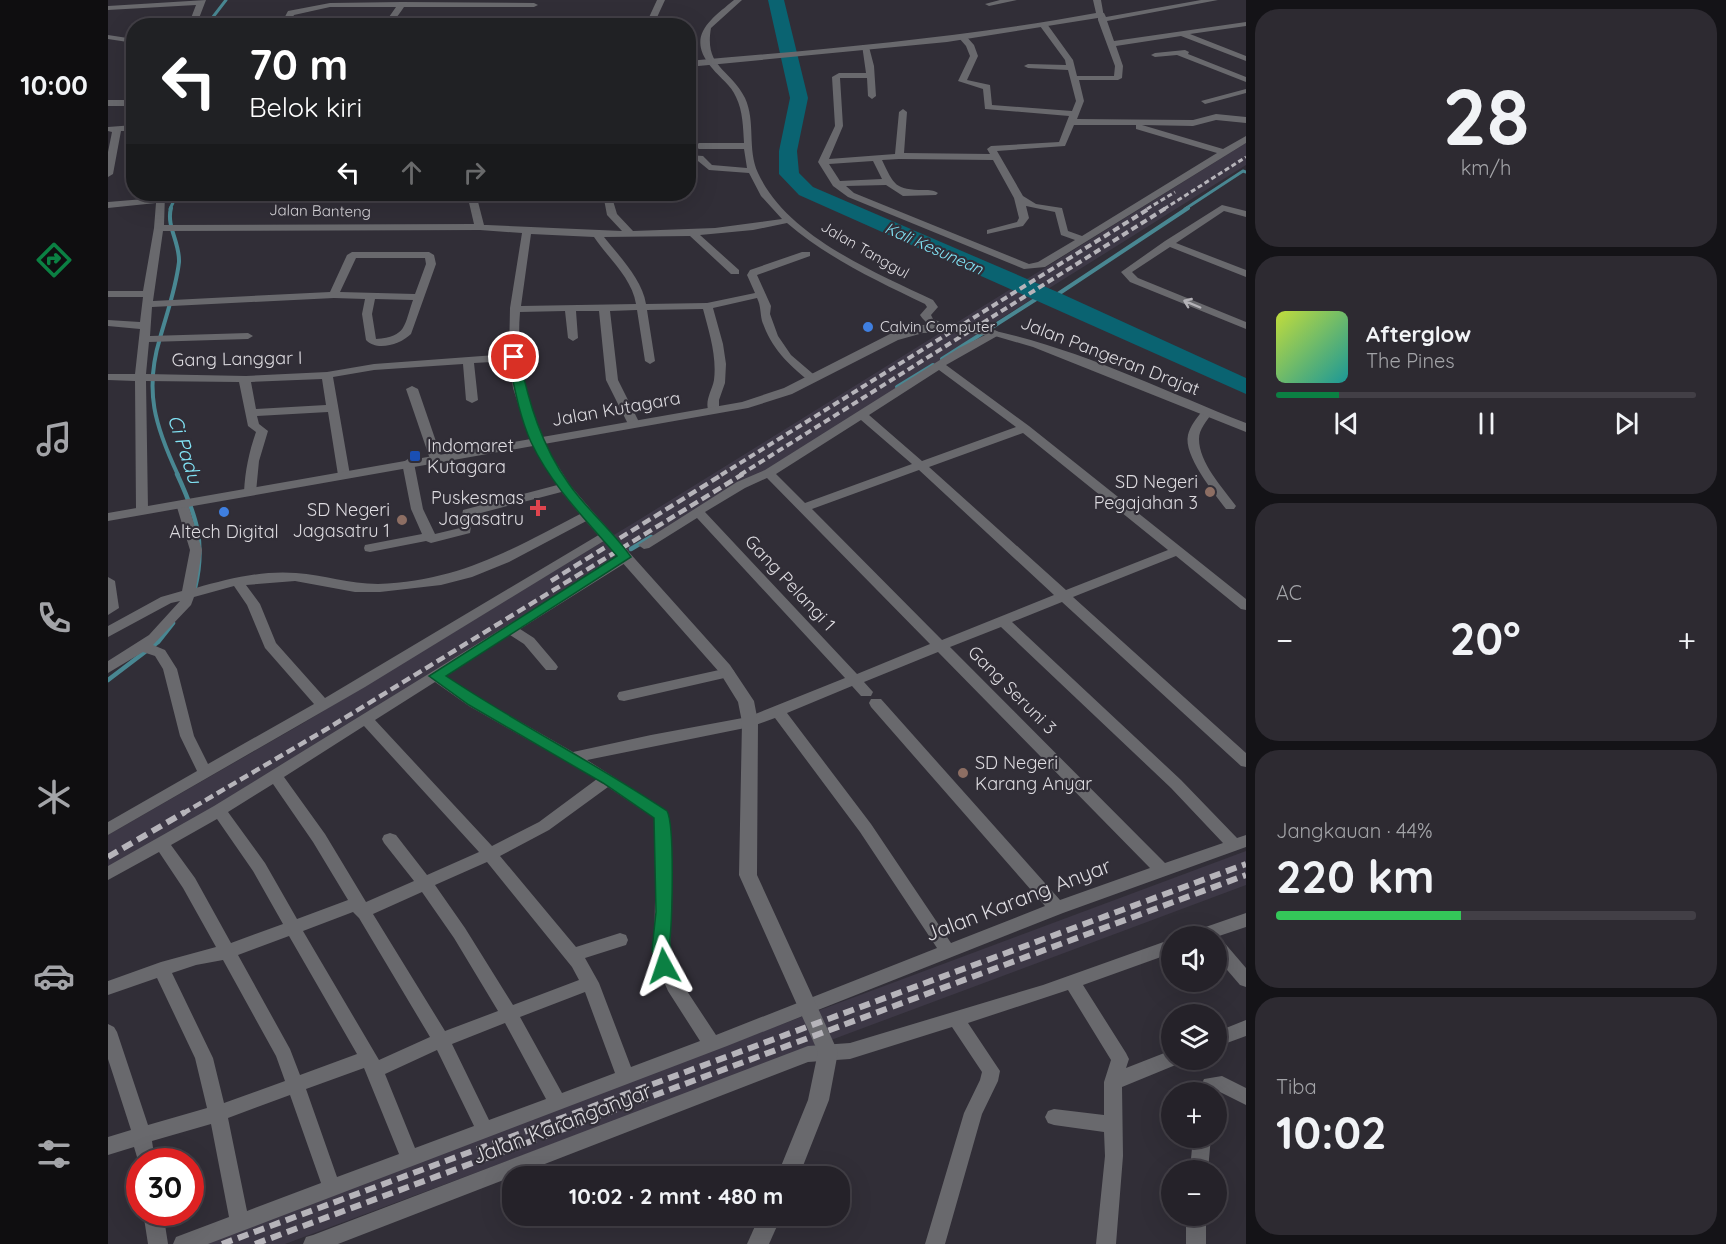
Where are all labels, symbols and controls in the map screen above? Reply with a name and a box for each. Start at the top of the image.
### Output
text: 70 m [249,38,348,91]
icon: left [150,42,228,120]
text: 28 [1442,67,1530,165]
text: 10:00 [20,68,88,102]
text: Belok kiri [249,90,362,124]
text: km/h [1461,155,1511,180]
icon: left [332,156,365,189]
icon: ahead [395,156,428,189]
icon: right [458,156,491,189]
street label: Jalan Banteng [269,200,371,221]
street label: Jalan Tanggul [818,217,913,283]
water label: Kali Kesunean [882,217,987,279]
icon: directions [33,239,75,281]
one-way arrow [1183,298,1202,309]
street label: Jalan Pangeran Drajat [1017,311,1203,400]
place label: Calvin Computer [880,317,996,336]
marker: Calvin Computer [861,320,875,334]
text: Afterglow [1366,320,1471,348]
pin [488,331,539,382]
icon: arrive [497,340,530,373]
street label: Gang Langgar I [171,346,303,371]
text: The Pines [1366,348,1455,373]
street label: Jalan Kutagara [550,386,682,431]
icon: previous [1330,407,1363,440]
icon: pause [1470,407,1503,440]
icon: next [1610,407,1643,440]
water label: Ci Padu [163,411,209,488]
icon: music [33,418,75,460]
place label: Indomaret Kutagara [427,434,514,478]
marker: Indomaret Kutagara [408,449,422,463]
place label: SD Negeri Pegajahan 3 [1094,470,1198,514]
marker: SD Negeri Pegajahan 3 [1203,485,1217,499]
place label: Puskesmas Jagasatru [431,486,524,530]
place label: SD Negeri Jagasatru 1 [292,498,390,542]
marker: Puskesmas Jagasatru [529,499,547,517]
marker: Altech Digital [217,505,231,519]
marker: SD Negeri Jagasatru 1 [395,513,409,527]
place label: Altech Digital [169,520,279,543]
street label: Gang Pelangi 1 [740,530,841,636]
text: AC [1276,580,1302,605]
icon: phone [33,597,75,639]
text: 20° [1450,610,1521,666]
text: − [1276,619,1293,660]
text: + [1677,619,1696,660]
street label: Gang Seruni 3 [963,640,1062,739]
place label: SD Negeri Karang Anyar [975,751,1092,795]
marker: SD Negeri Karang Anyar [956,766,970,780]
icon: climate [33,776,75,818]
text: Jangkauan · 44% [1276,818,1433,843]
text: 220 km [1276,848,1435,904]
street label: Jalan Karang Anyar [921,852,1114,946]
map controls [1161,926,1227,1226]
button: sound [1161,926,1227,992]
position arrow [632,934,696,998]
icon: car [33,955,75,997]
button: layers [1161,1004,1227,1070]
text: Tiba [1276,1074,1317,1099]
street label: Jalan Karanganyar [468,1077,655,1169]
button: + [1161,1082,1227,1148]
text: 10:02 [1276,1104,1387,1160]
icon: filters [33,1133,75,1175]
speed limit sign: 30 [126,1148,204,1226]
button: − [1161,1160,1227,1226]
text: 10:02 · 2 mnt · 480 m [569,1182,783,1210]

